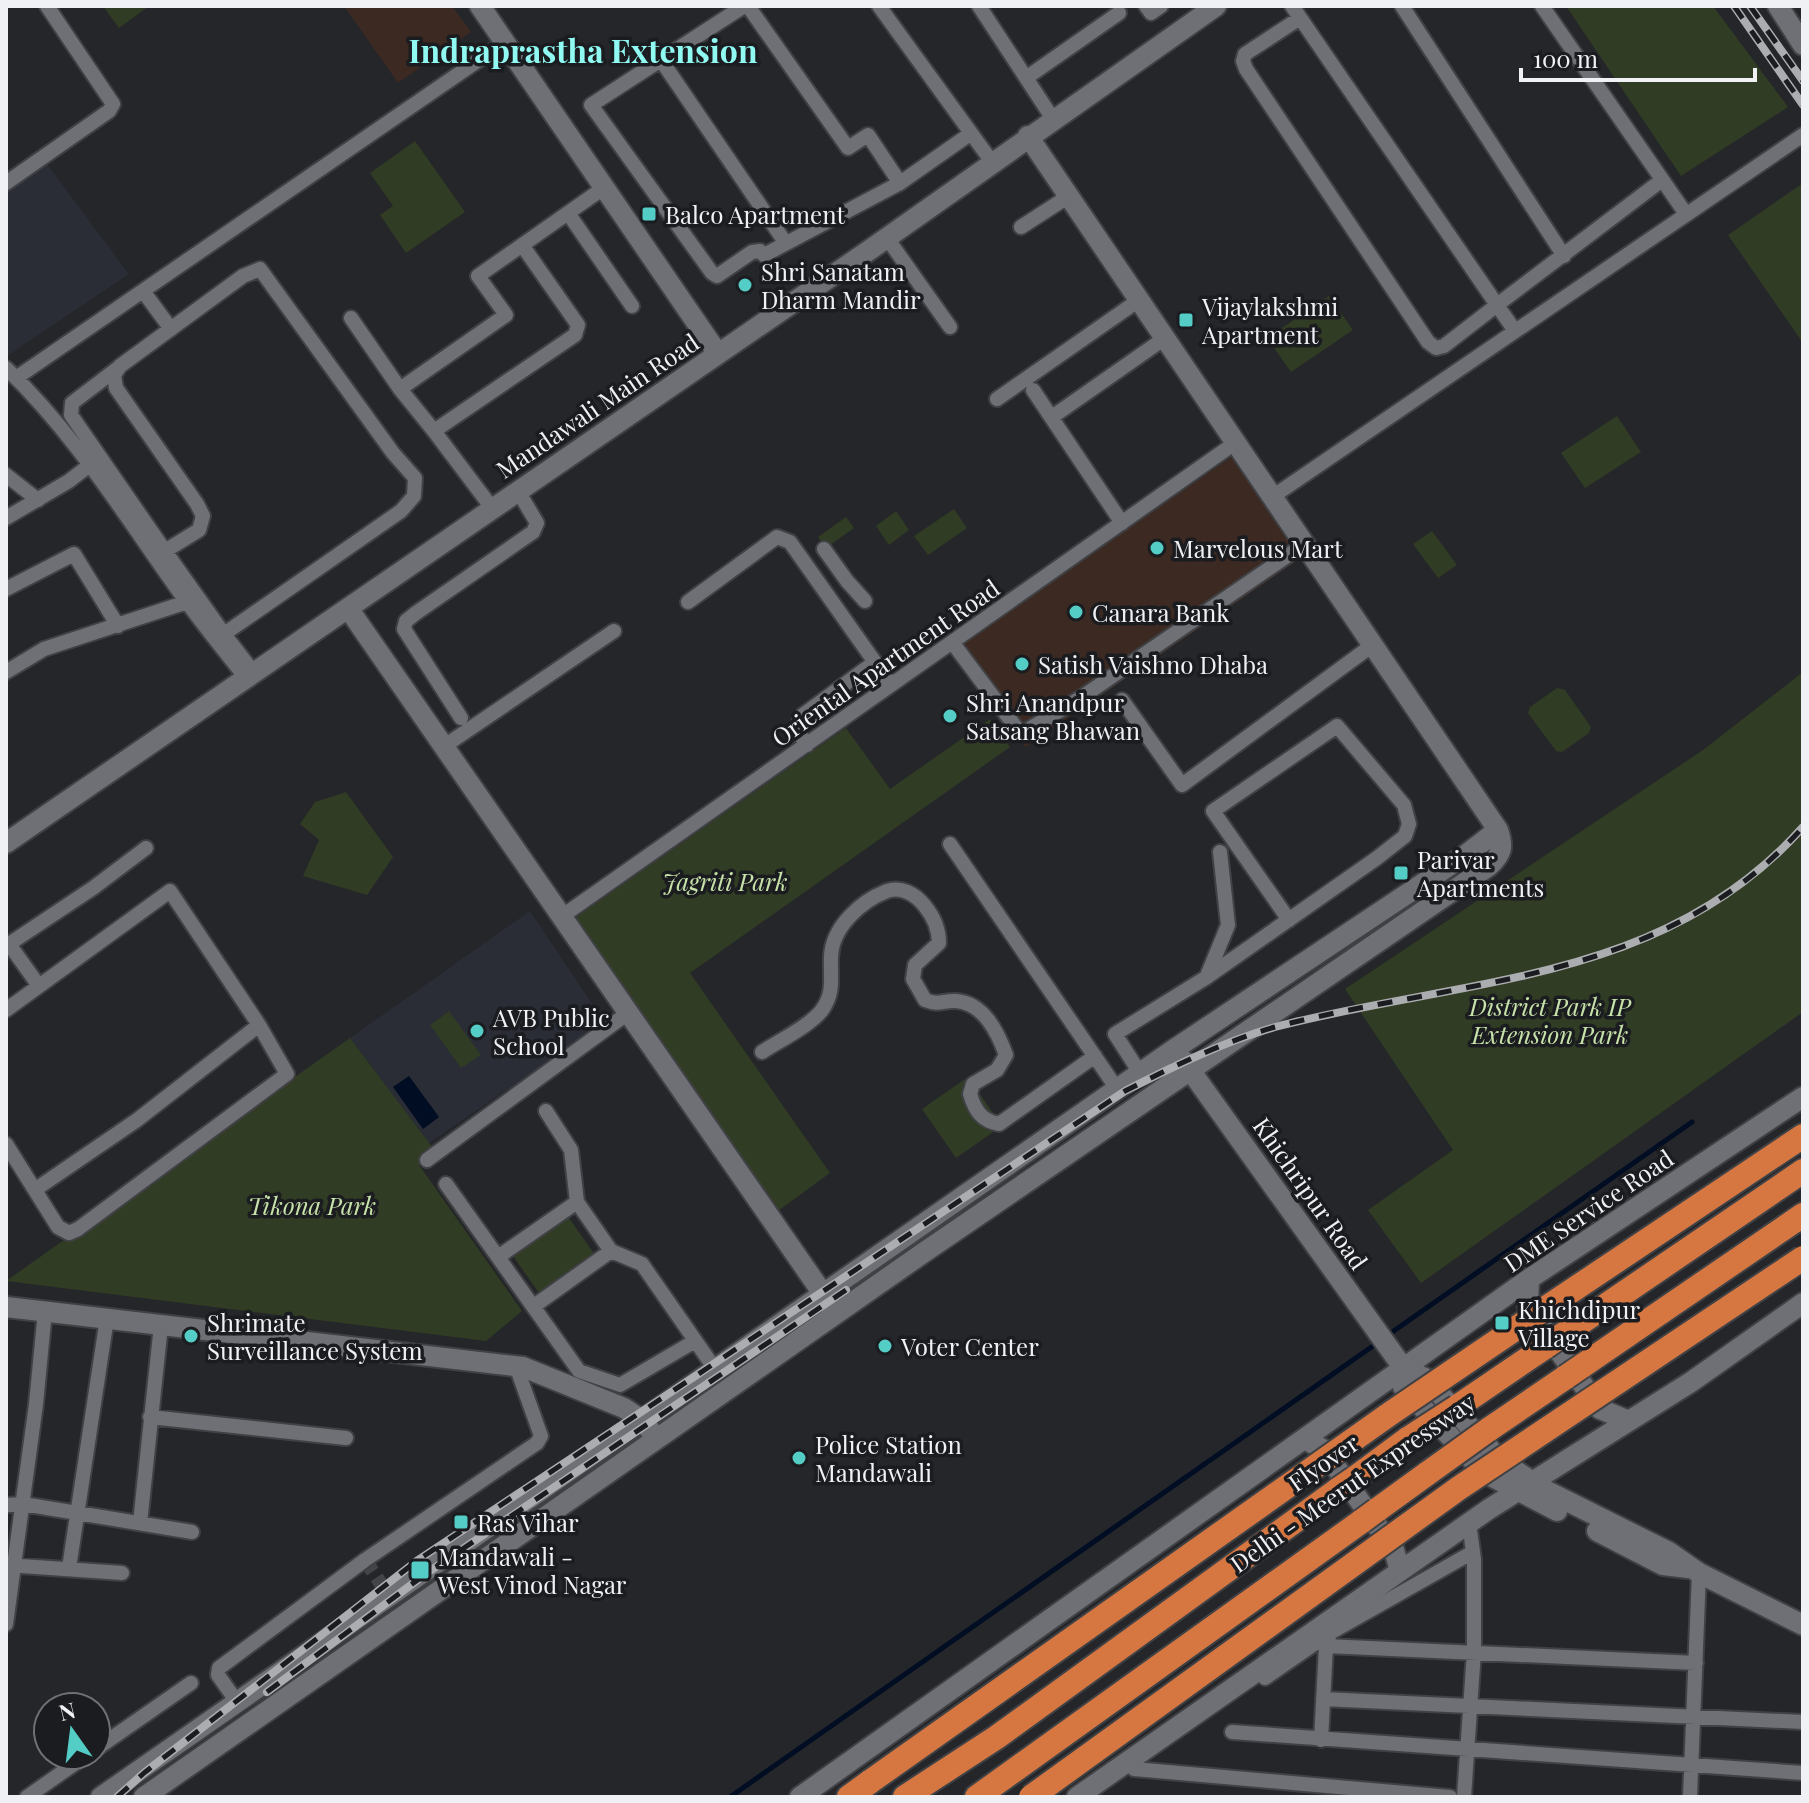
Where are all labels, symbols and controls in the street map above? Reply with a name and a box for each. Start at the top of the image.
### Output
district label: Indraprastha Extension [408,28,758,71]
scale bar [1521,32,1755,82]
text: 100 m [1533,42,1598,74]
place label: Balco Apartment [665,198,845,230]
marker: Balco Apartment [640,205,658,223]
place label: Shri Sanatam Dharm Mandir [761,255,921,315]
marker: Shri Sanatam Dharm Mandir [736,276,754,294]
place label: Vijaylakshmi Apartment [1201,290,1338,350]
marker: Vijaylakshmi Apartment [1177,311,1195,329]
street label: Mandawali Main Road [490,325,705,485]
place label: Marvelous Mart [1173,532,1343,564]
marker: Marvelous Mart [1148,539,1166,557]
street label: Oriental Apartment Road [765,571,1005,753]
place label: Canara Bank [1092,596,1230,628]
marker: Canara Bank [1067,603,1085,621]
place label: Satish Vaishno Dhaba [1038,648,1268,680]
marker: Satish Vaishno Dhaba [1013,655,1031,673]
place label: Shri Anandpur Satsang Bhawan [966,686,1140,746]
marker: Shri Anandpur Satsang Bhawan [941,707,959,725]
place label: Parivar Apartments [1416,843,1544,903]
marker: Parivar Apartments [1392,864,1410,882]
park label: Jagriti Park [662,865,788,897]
park label: District Park IP Extension Park [1468,990,1631,1050]
place label: AVB Public School [492,1001,610,1061]
marker: AVB Public School [468,1022,486,1040]
street label: Khichripur Road [1247,1111,1375,1276]
street label: DME Service Road [1497,1141,1679,1279]
park label: Tikona Park [248,1189,376,1221]
place label: Khichdipur Village [1517,1293,1641,1353]
place label: Shrimate Surveillance System [207,1306,423,1366]
marker: Khichdipur Village [1493,1314,1511,1332]
marker: Shrimate Surveillance System [182,1327,200,1345]
place label: Voter Center [900,1330,1039,1362]
marker: Voter Center [876,1337,894,1355]
street label: Delhi - Meerut Expressway [1223,1385,1481,1579]
street label: Flyover [1281,1426,1365,1498]
place label: Police Station Mandawali [815,1428,962,1488]
marker: Police Station Mandawali [790,1449,808,1467]
place label: Ras Vihar [477,1506,579,1538]
marker: Ras Vihar [452,1513,470,1531]
place label: Mandawali - West Vinod Nagar [437,1540,627,1600]
marker: Mandawali - West Vinod Nagar [409,1559,431,1581]
north arrow [32,1691,112,1771]
text: N [56,1694,78,1727]

